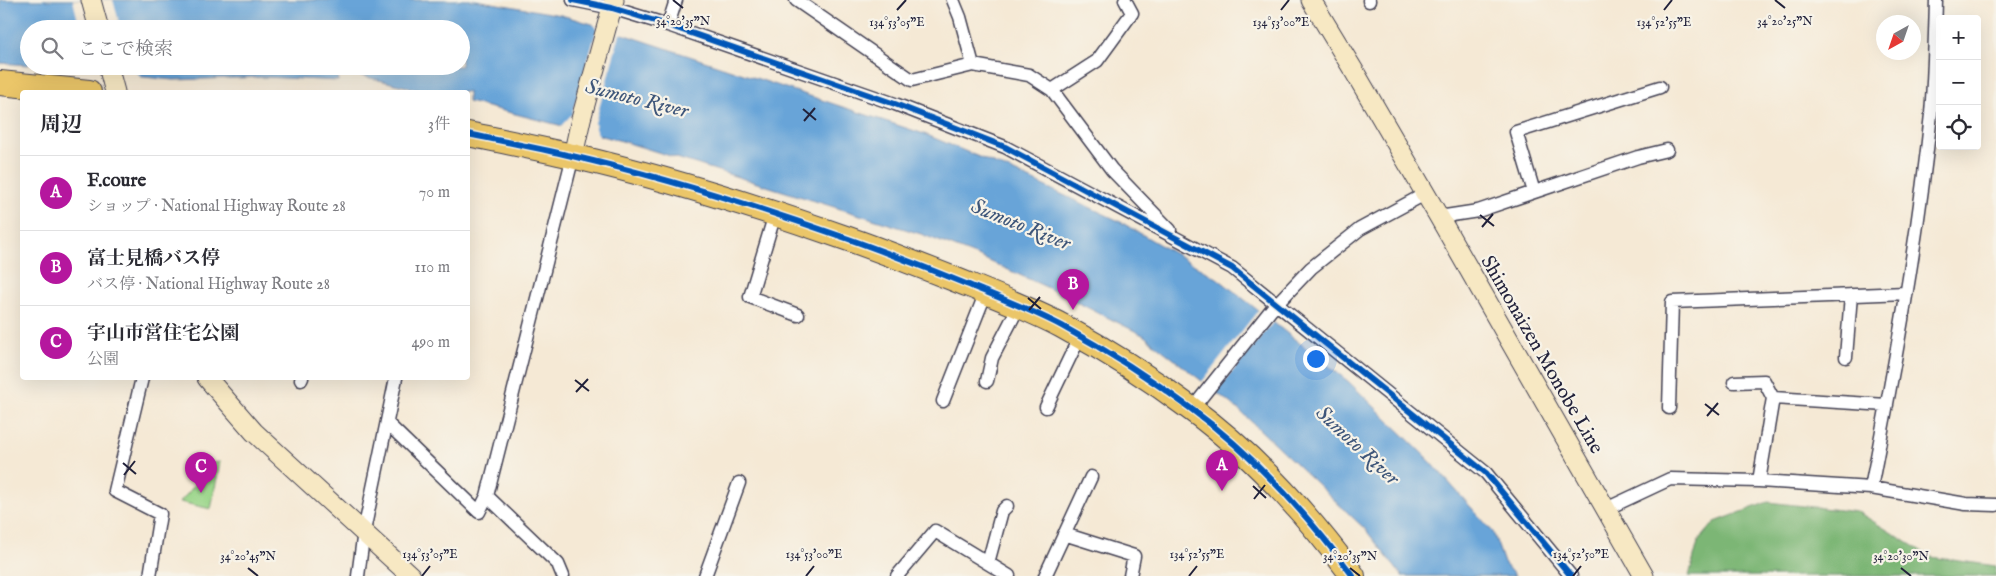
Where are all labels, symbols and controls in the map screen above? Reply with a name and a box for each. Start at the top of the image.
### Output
text: 34°20'35"N [656,14,711,29]
text: 34°20'25"N [1757,14,1813,29]
text: 134°53'05"E [869,15,925,30]
text: 134°53'00"E [1253,15,1309,30]
text: 134°52'55"E [1637,15,1691,30]
north arrow [1876,15,1921,60]
map controls [1936,15,1981,150]
button: + [1936,15,1981,60]
search box [20,20,470,75]
icon: search [38,34,66,62]
text: ここで検索 [78,38,173,62]
button: − [1936,60,1981,105]
water label: Sumoto River [582,74,692,125]
button: locate [1936,105,1981,150]
text: 周辺 [40,112,82,139]
text: 3件 [428,115,450,135]
text: F.coure [87,169,146,193]
text: A [51,183,61,203]
text: 70 m [419,183,450,203]
water label: Sumoto River [967,193,1075,258]
text: ショップ · National Highway Route 28 [87,197,346,217]
text: 富士見橋バス停 [87,247,220,271]
street label: Shimonaizen Monobe Line [1475,251,1609,458]
text: B [51,258,61,278]
text: 110 m [414,258,450,278]
pin: B [1057,269,1089,310]
text: バス停 · National Highway Route 28 [87,275,330,295]
text: 宇山市営住宅公園 [87,322,239,346]
text: C [50,333,62,353]
text: 490 m [411,333,450,353]
your location [1303,346,1329,372]
text: 公園 [87,350,119,370]
water label: Sumoto River [1309,400,1405,492]
pin: A [1206,450,1238,491]
pin: C [185,452,217,493]
text: 134°53'05"E [402,547,458,562]
text: 134°53'00"E [786,547,842,562]
text: 134°52'55"E [1170,547,1224,562]
text: 134°52'50"E [1553,547,1609,562]
text: 34°20'45"N [220,549,276,564]
text: 34°20'35"N [1323,549,1378,564]
text: 34°20'30"N [1873,549,1929,564]

